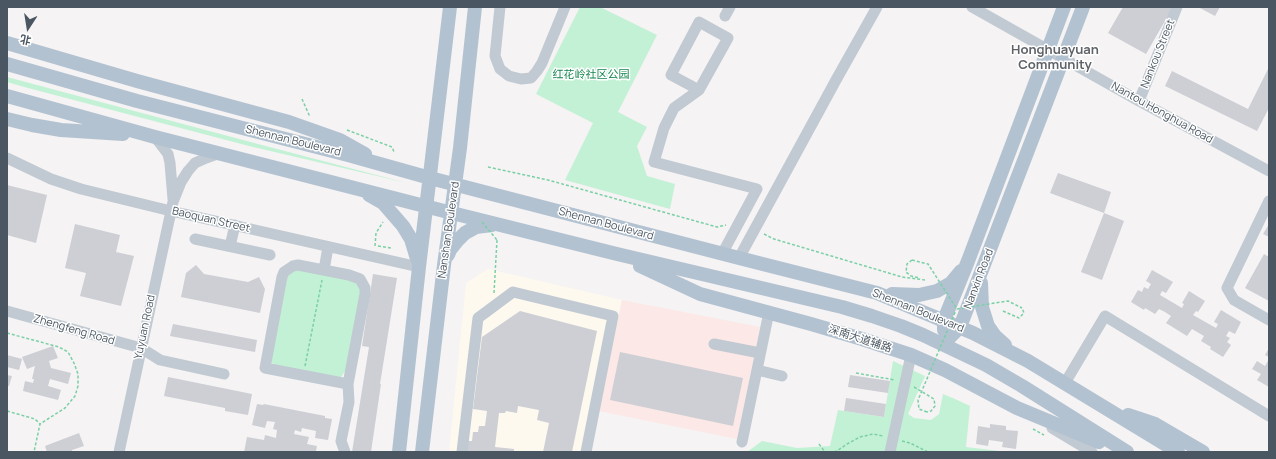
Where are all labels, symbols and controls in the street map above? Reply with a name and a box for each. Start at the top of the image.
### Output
north arrow [8,8,48,48]
street label: Nankou Street [1138,18,1178,90]
text: 北 [18,32,32,49]
district label: Honghuayuan Community [1011,42,1099,73]
park label: 红花岭社区公园 [553,68,629,82]
street label: Nantou Honghua Road [1109,80,1215,146]
street label: Shennan Boulevard [244,123,342,159]
street label: Nanshan Boulevard [436,181,462,279]
street label: Baoquan Street [171,205,251,235]
street label: Shennan Boulevard [557,205,655,243]
street label: Nanxin Road [961,247,997,311]
street label: Shennan Boulevard [870,287,966,335]
street label: Yuyuan Road [132,294,158,360]
street label: Zhengfeng Road [32,312,116,348]
street label: 深南大道辅路 [827,323,893,355]

